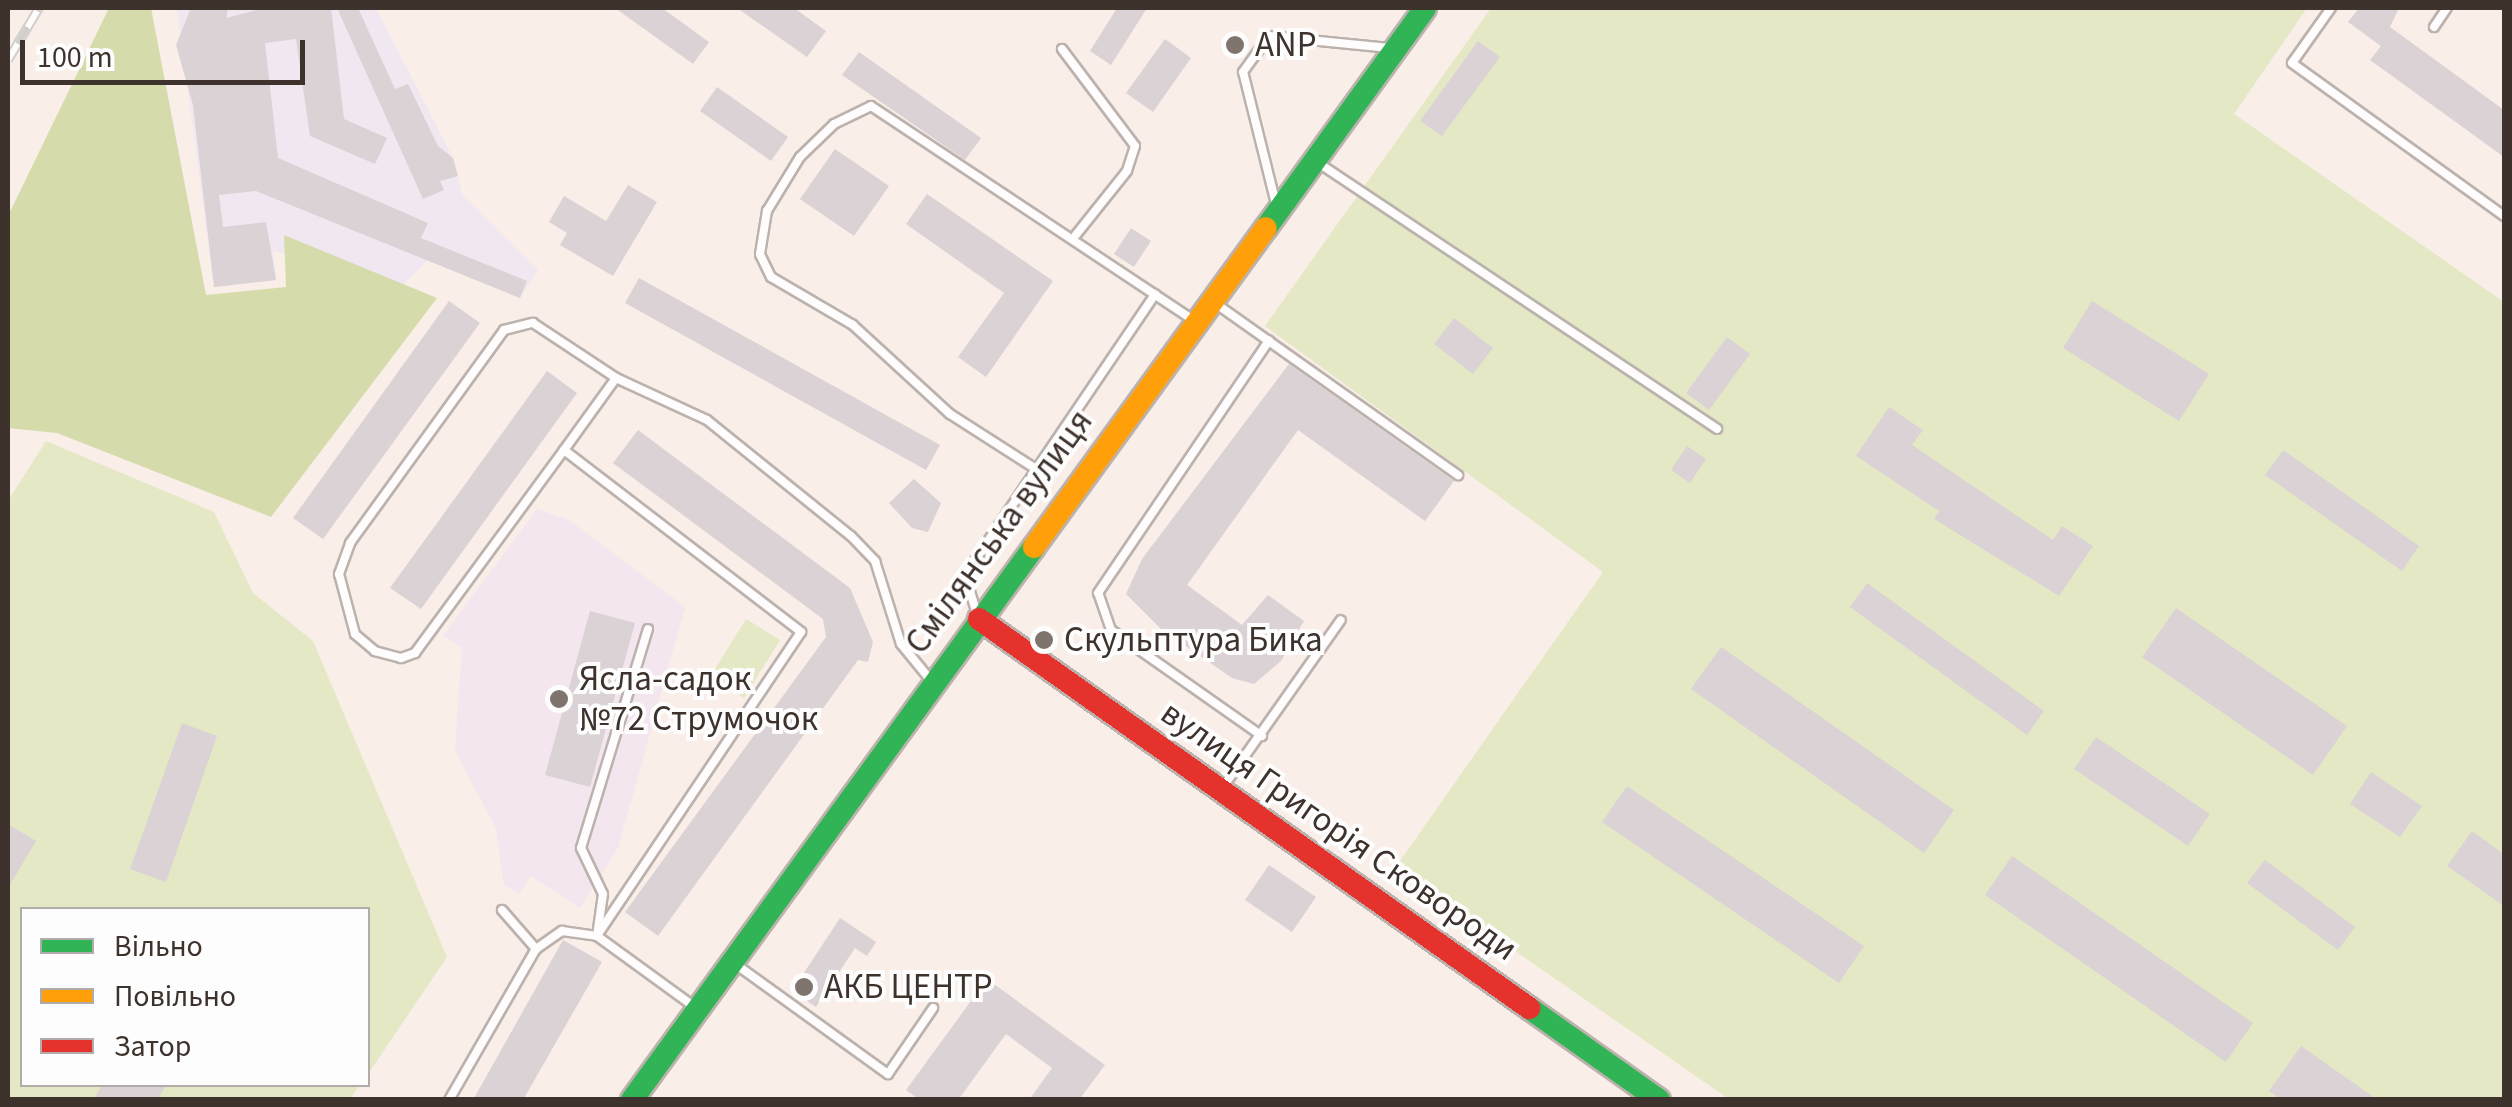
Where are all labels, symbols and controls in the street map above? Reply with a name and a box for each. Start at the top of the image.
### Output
scale bar [25,20,310,82]
place label: ANP [1255,24,1316,66]
marker: ANP [1224,34,1246,56]
text: 100 m [37,36,113,79]
street label: Смілянська вулиця [896,402,1102,662]
place label: Cкульптура Бика [1064,619,1323,661]
marker: Cкульптура Бика [1033,629,1055,651]
place label: Ясла-садок №72 Струмочок [579,658,818,740]
marker: Ясла-садок №72 Струмочок [548,688,570,710]
street label: вулиця Григорія Сковороди [1153,692,1525,970]
legend [20,907,370,1087]
text: Вільно [114,925,203,968]
place label: АКБ ЦЕНТР [824,966,993,1008]
text: Повільно [114,975,236,1018]
marker: АКБ ЦЕНТР [793,976,815,998]
text: Затор [114,1025,192,1068]

